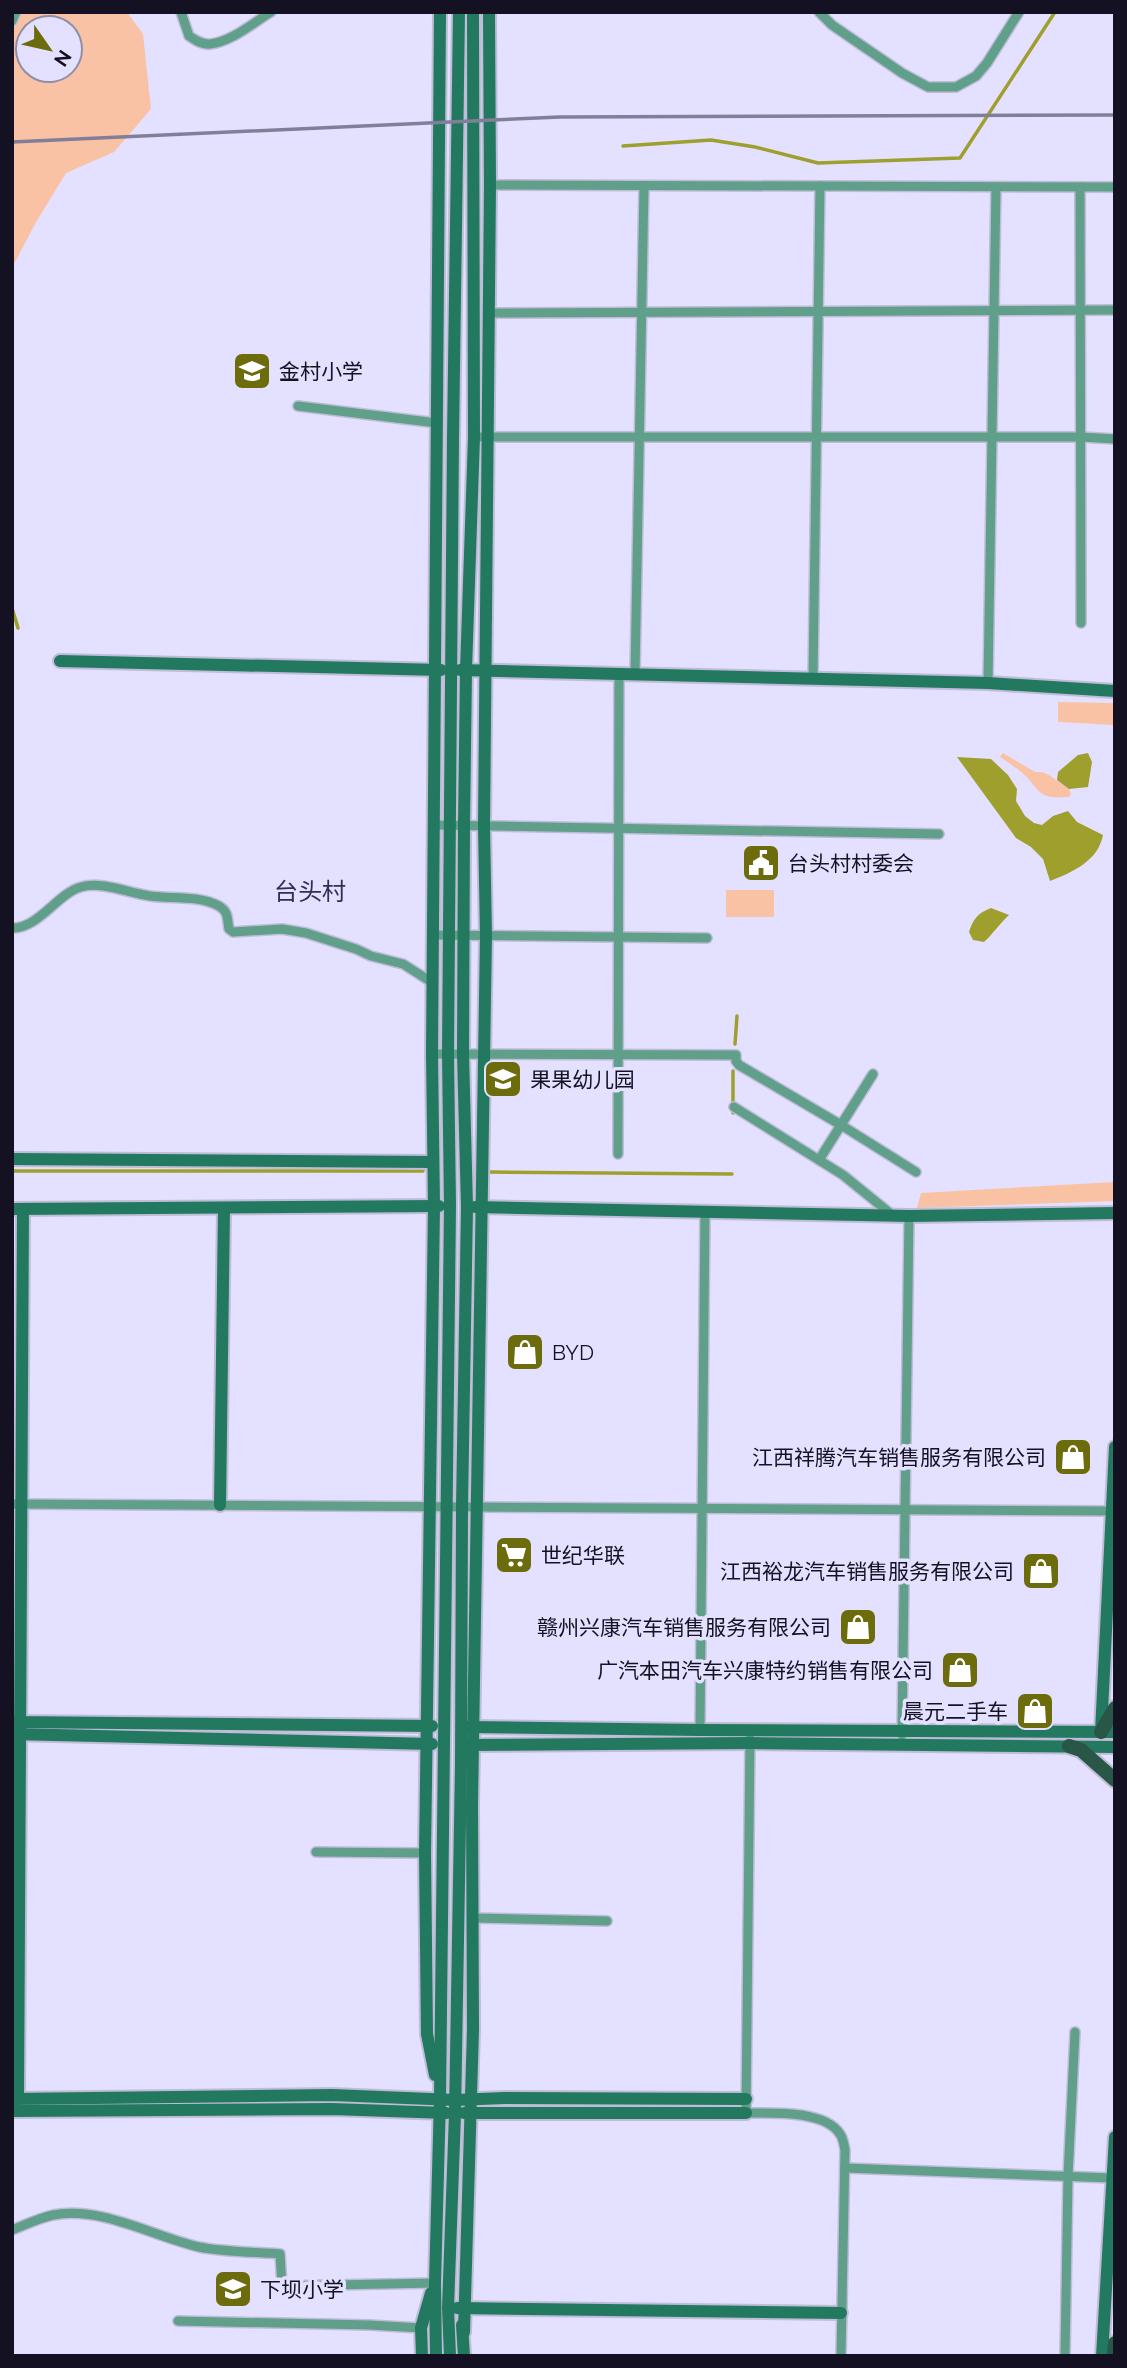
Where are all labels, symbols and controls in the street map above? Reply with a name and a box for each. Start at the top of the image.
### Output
north arrow [14,14,84,84]
text: N [50,46,76,71]
school or university icon: 金村小学 [231,350,273,392]
place label: 金村小学 [279,359,363,384]
public building icon: 台头村村委会 [740,842,782,884]
place label: 台头村村委会 [788,851,914,876]
district label: 台头村 [274,877,346,906]
school or university icon: 果果幼儿园 [482,1058,524,1100]
place label: 果果幼儿园 [530,1067,635,1092]
shop icon: BYD [504,1331,546,1373]
place label: BYD [552,1340,594,1365]
shop icon: 江西祥腾汽车销售服务有限公司 [1052,1436,1094,1478]
place label: 江西祥腾汽车销售服务有限公司 [752,1445,1046,1470]
supermarket icon: 世纪华联 [493,1534,535,1576]
place label: 世纪华联 [541,1543,625,1568]
shop icon: 江西裕龙汽车销售服务有限公司 [1020,1550,1062,1592]
place label: 江西裕龙汽车销售服务有限公司 [720,1559,1014,1584]
shop icon: 赣州兴康汽车销售服务有限公司 [837,1606,879,1648]
place label: 赣州兴康汽车销售服务有限公司 [537,1615,831,1640]
shop icon: 广汽本田汽车兴康特约销售有限公司 [939,1649,981,1691]
place label: 广汽本田汽车兴康特约销售有限公司 [597,1658,933,1683]
shop icon: 晨元二手车 [1014,1690,1056,1732]
place label: 晨元二手车 [903,1699,1008,1724]
school or university icon: 下坝小学 [212,2268,254,2310]
place label: 下坝小学 [260,2277,344,2302]

